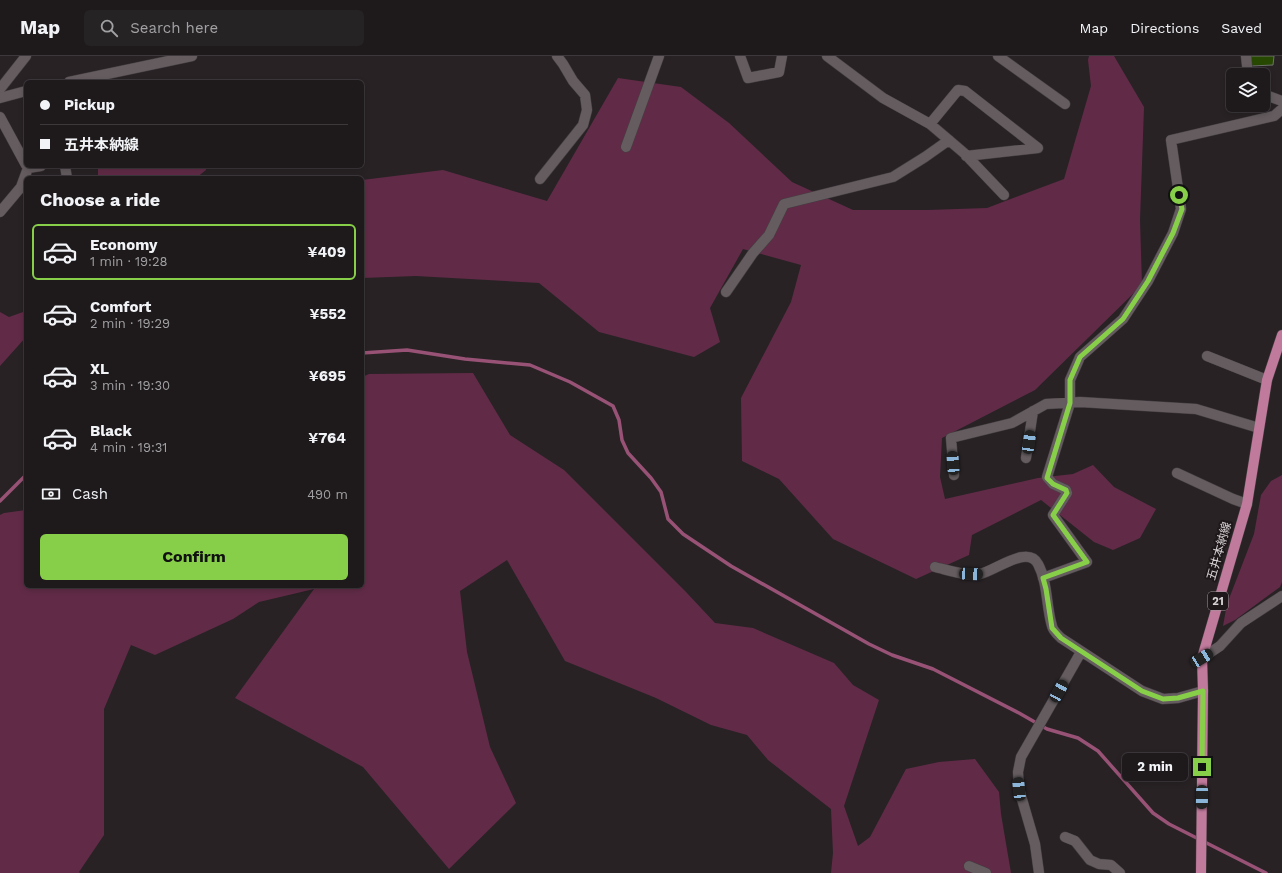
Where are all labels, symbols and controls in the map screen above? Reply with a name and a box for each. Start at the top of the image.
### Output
search box [84,10,364,46]
text: Map [20,16,60,39]
icon: search [98,17,120,39]
text: Search here [130,19,218,37]
text: Map [1080,20,1108,36]
text: Directions [1130,20,1199,36]
text: Saved [1221,20,1262,36]
map controls [1226,68,1270,112]
button: layers [1226,68,1270,112]
text: Pickup [64,96,115,114]
text: 五井本納線 [64,136,139,154]
route start [1170,186,1188,204]
text: Choose a ride [40,189,160,210]
icon: car [42,234,78,270]
text: Economy [90,236,157,254]
text: ¥409 [307,243,346,261]
text: 1 min · 19:28 [90,254,167,269]
icon: car [42,296,78,332]
text: Comfort [90,298,151,316]
text: ¥552 [310,305,346,323]
text: 2 min · 19:29 [90,316,170,331]
icon: car [42,358,78,394]
text: XL [90,360,109,378]
text: ¥695 [309,367,346,385]
text: 3 min · 19:30 [90,378,170,393]
icon: car [42,420,78,456]
text: Black [90,422,132,440]
text: ¥764 [308,429,346,447]
car [1021,429,1037,455]
text: 4 min · 19:31 [90,440,167,455]
car [946,451,960,475]
icon: cash [40,483,62,505]
text: Cash [72,485,108,503]
text: 490 m [307,487,348,502]
street label: 五井本納線 [1204,520,1234,582]
button: Confirm [40,534,348,580]
car [959,567,983,581]
road number: 21 [1208,592,1228,610]
car [1189,647,1215,669]
car [1048,678,1070,704]
callout: 2 min [1122,753,1188,781]
route end [1193,758,1211,776]
text: 2 min [1137,759,1173,774]
car [1012,776,1026,802]
car [1196,785,1208,809]

